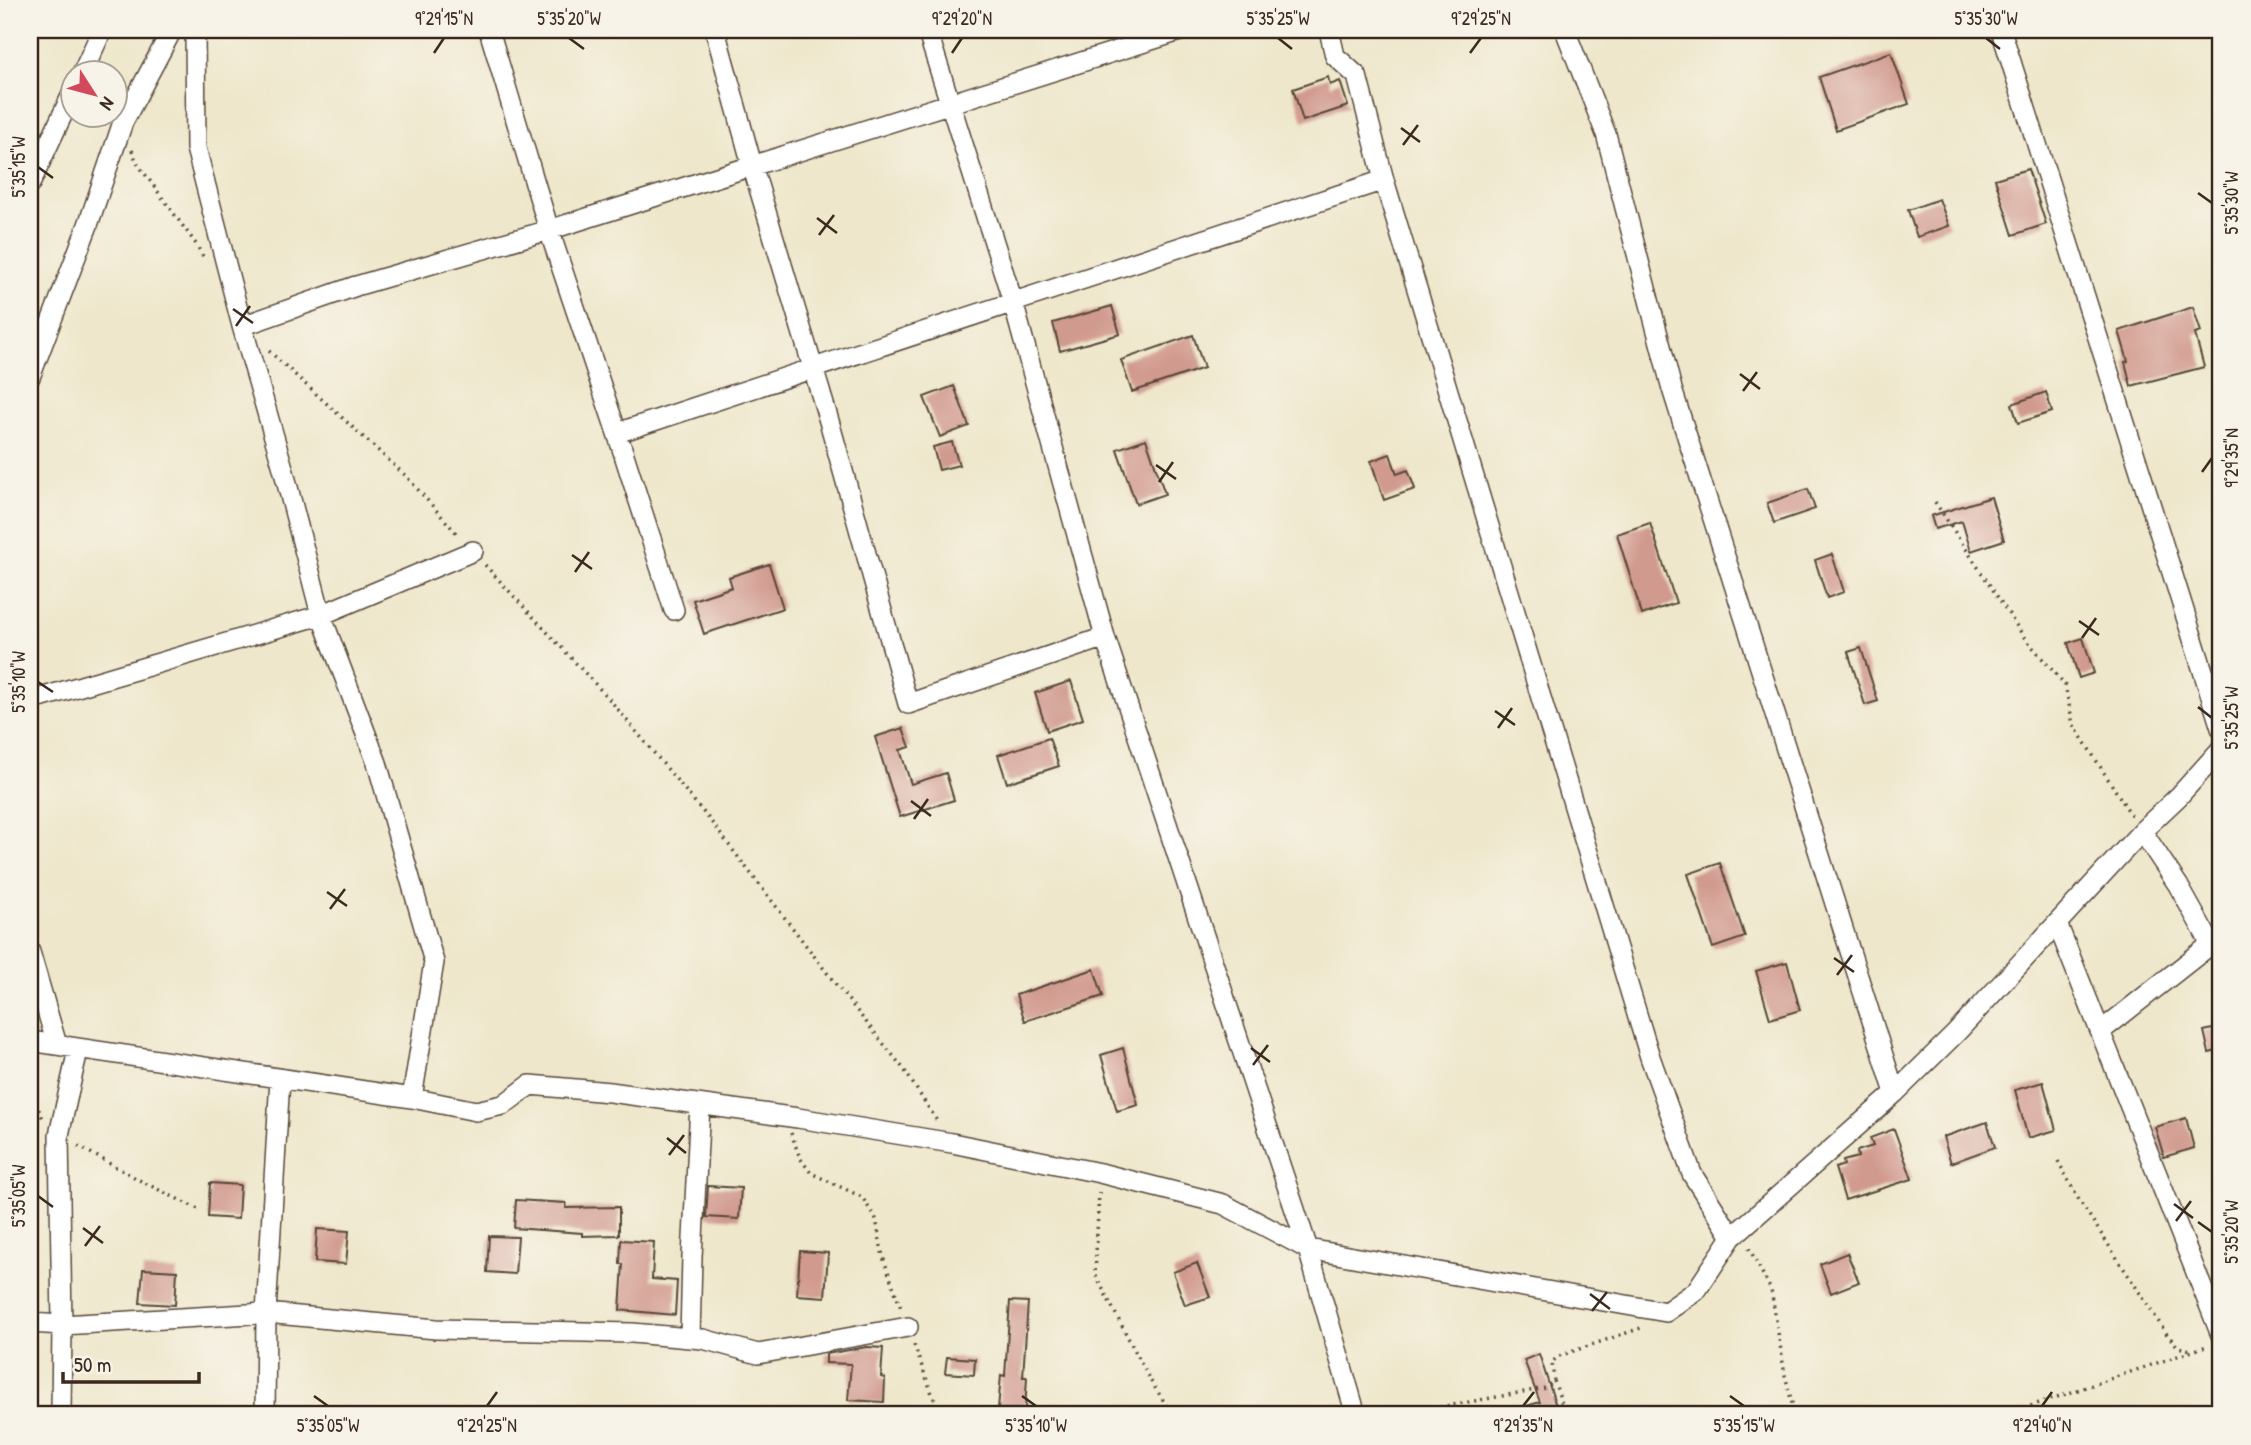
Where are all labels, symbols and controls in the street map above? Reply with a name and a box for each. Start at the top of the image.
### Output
text: 9°29'15"N [415,6,473,31]
text: 5°35'20"W [537,6,601,31]
text: 9°29'20"N [932,6,992,31]
text: 5°35'25"W [1247,6,1310,31]
text: 9°29'25"N [1451,6,1511,31]
text: 5°35'30"W [1954,6,2018,31]
north arrow [60,60,130,130]
text: N [94,92,121,116]
text: 5°35'15"W [6,136,31,198]
text: 5°35'30"W [2219,171,2244,235]
text: 9°29'35"N [2219,428,2244,488]
text: 5°35'10"W [6,651,31,713]
text: 5°35'25"W [2219,687,2244,750]
text: 5°35'05"W [6,1165,31,1227]
text: 5°35'20"W [2219,1200,2244,1264]
scale bar [63,1340,200,1384]
text: 50 m [74,1350,111,1379]
text: 5°35'05"W [297,1413,359,1438]
text: 9°29'25"N [457,1413,517,1438]
text: 5°35'10"W [1005,1413,1067,1438]
text: 9°29'35"N [1493,1413,1553,1438]
text: 5°35'15"W [1713,1413,1775,1438]
text: 9°29'40"N [2013,1413,2071,1438]

